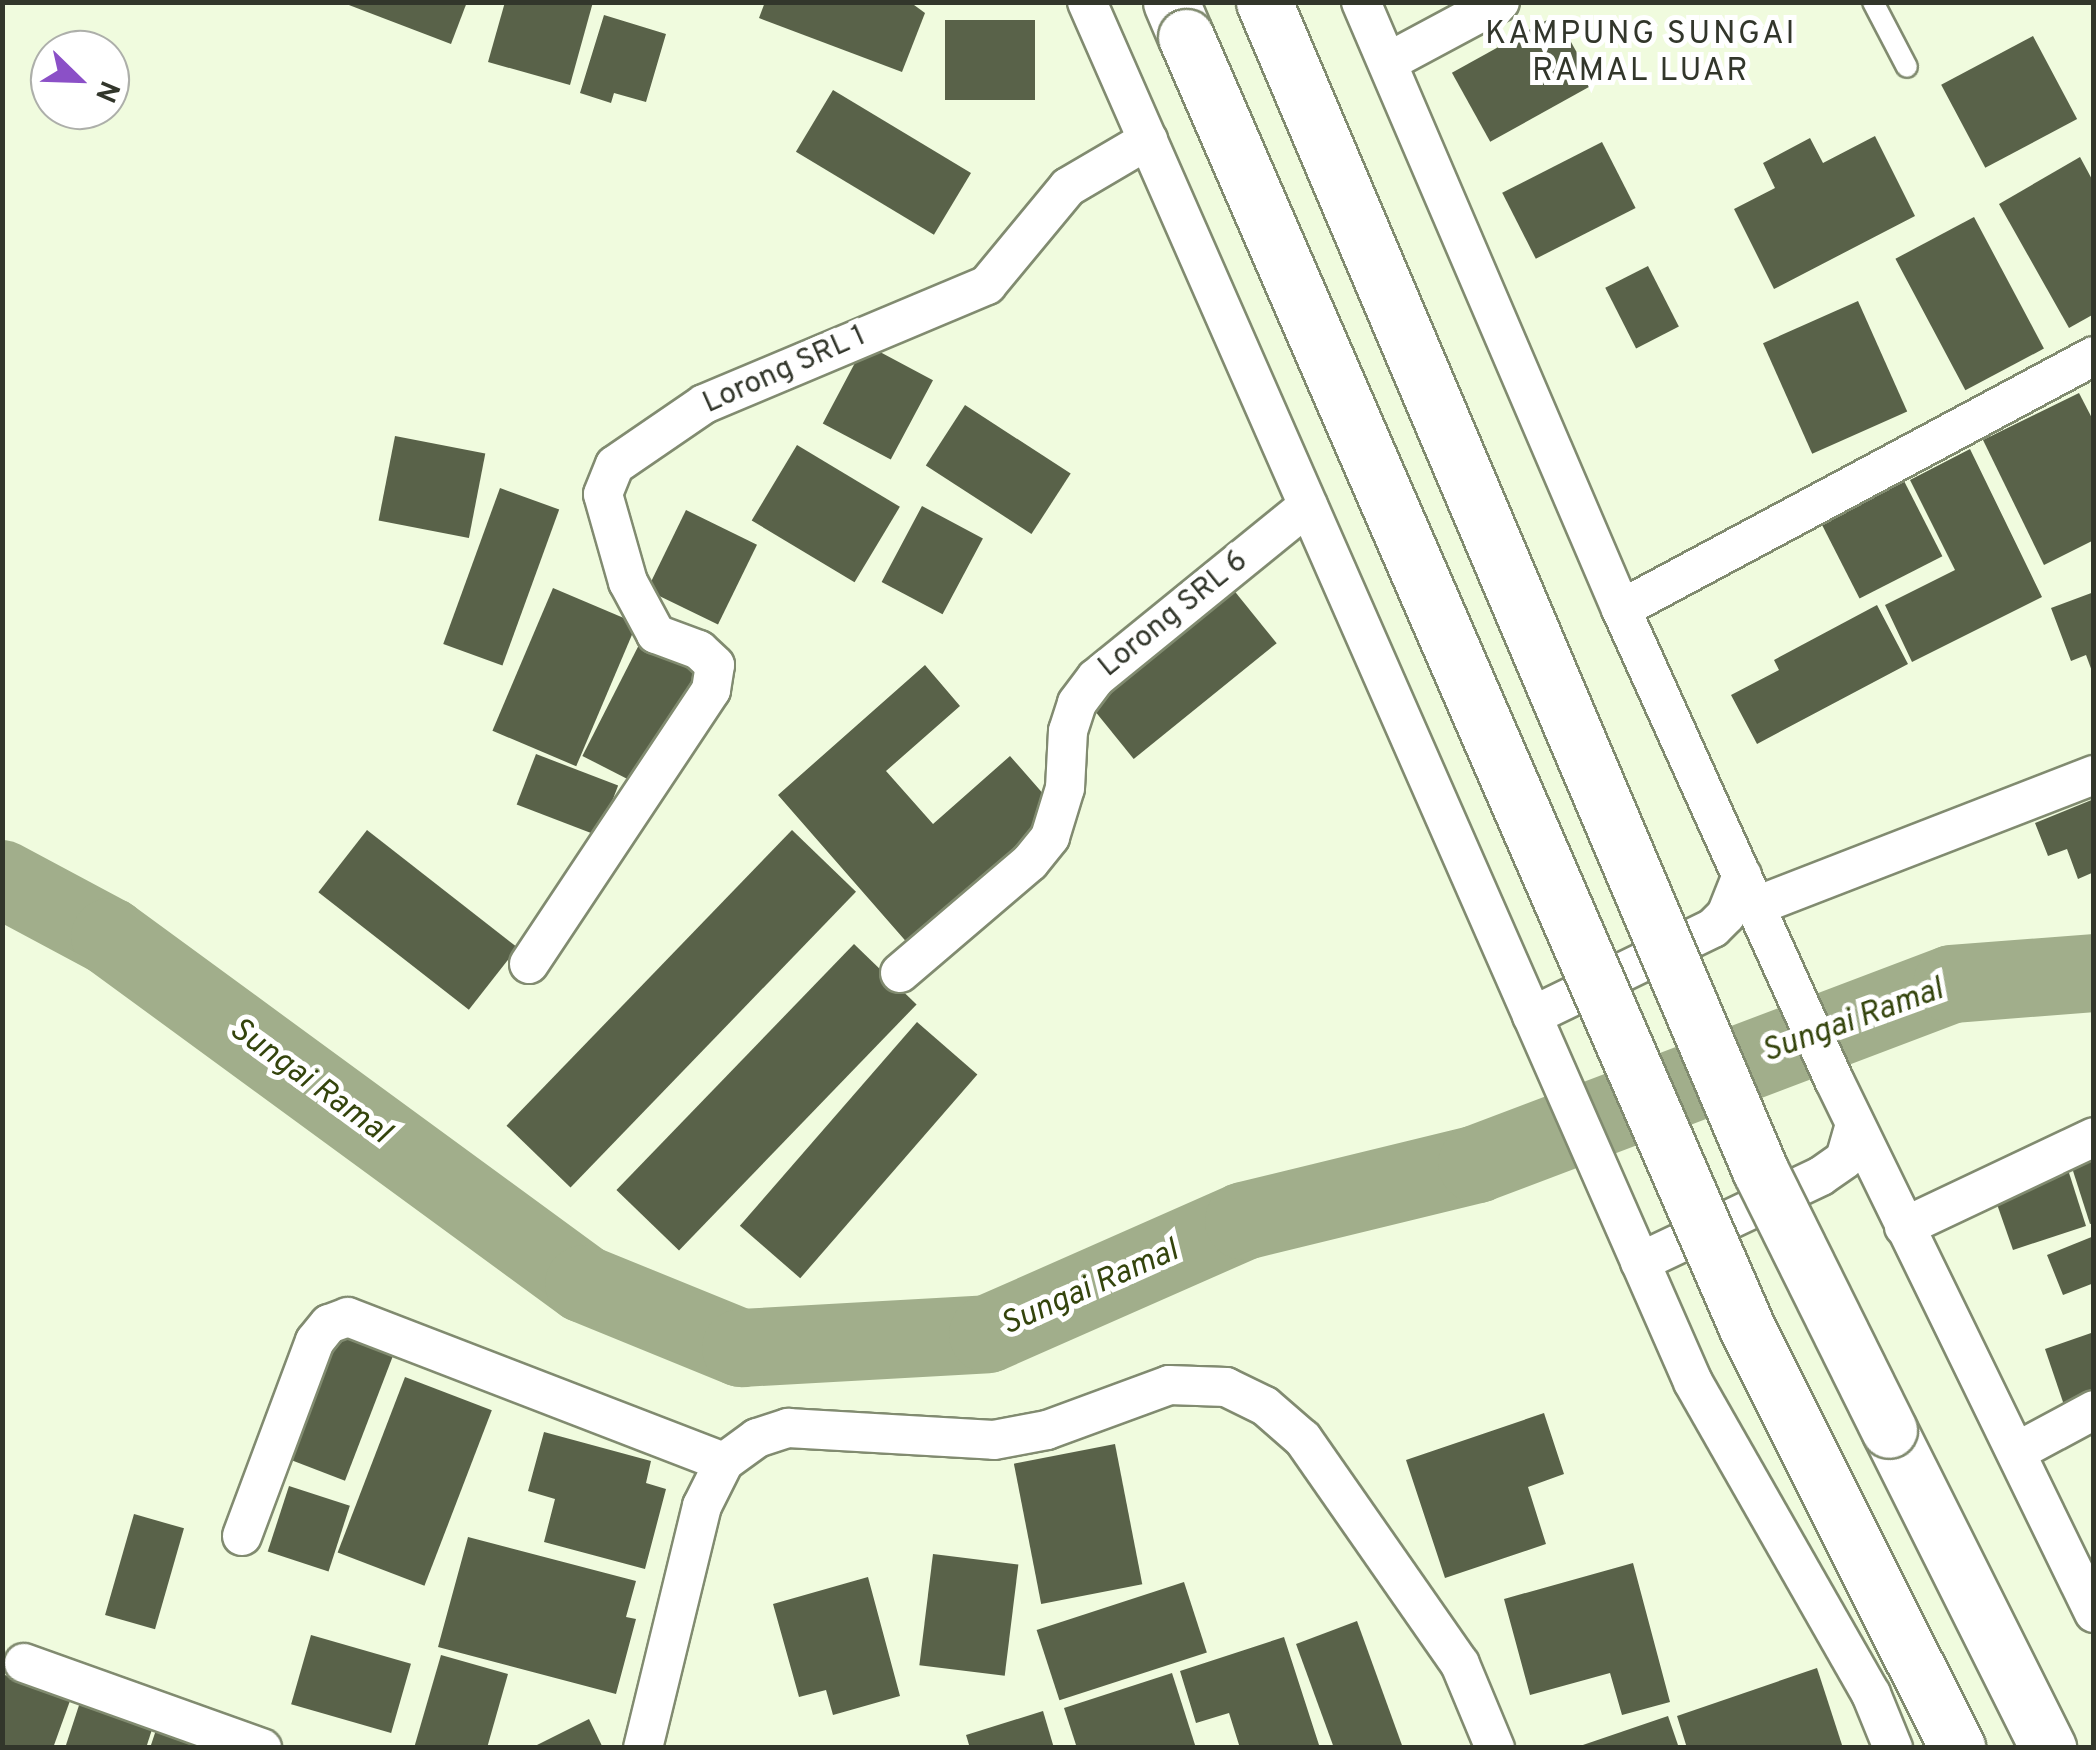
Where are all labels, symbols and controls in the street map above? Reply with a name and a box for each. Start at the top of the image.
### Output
district label: KAMPUNG SUNGAI RAMAL LUAR [1485,17,1797,92]
north arrow [30,30,130,130]
text: N [85,75,126,107]
street label: Lorong SRL 1 [698,319,872,423]
street label: Lorong SRL 6 [1092,544,1256,686]
water label: Sungai Ramal [1757,971,1949,1073]
water label: Sungai Ramal [221,1011,397,1153]
water label: Sungai Ramal [995,1233,1185,1345]

